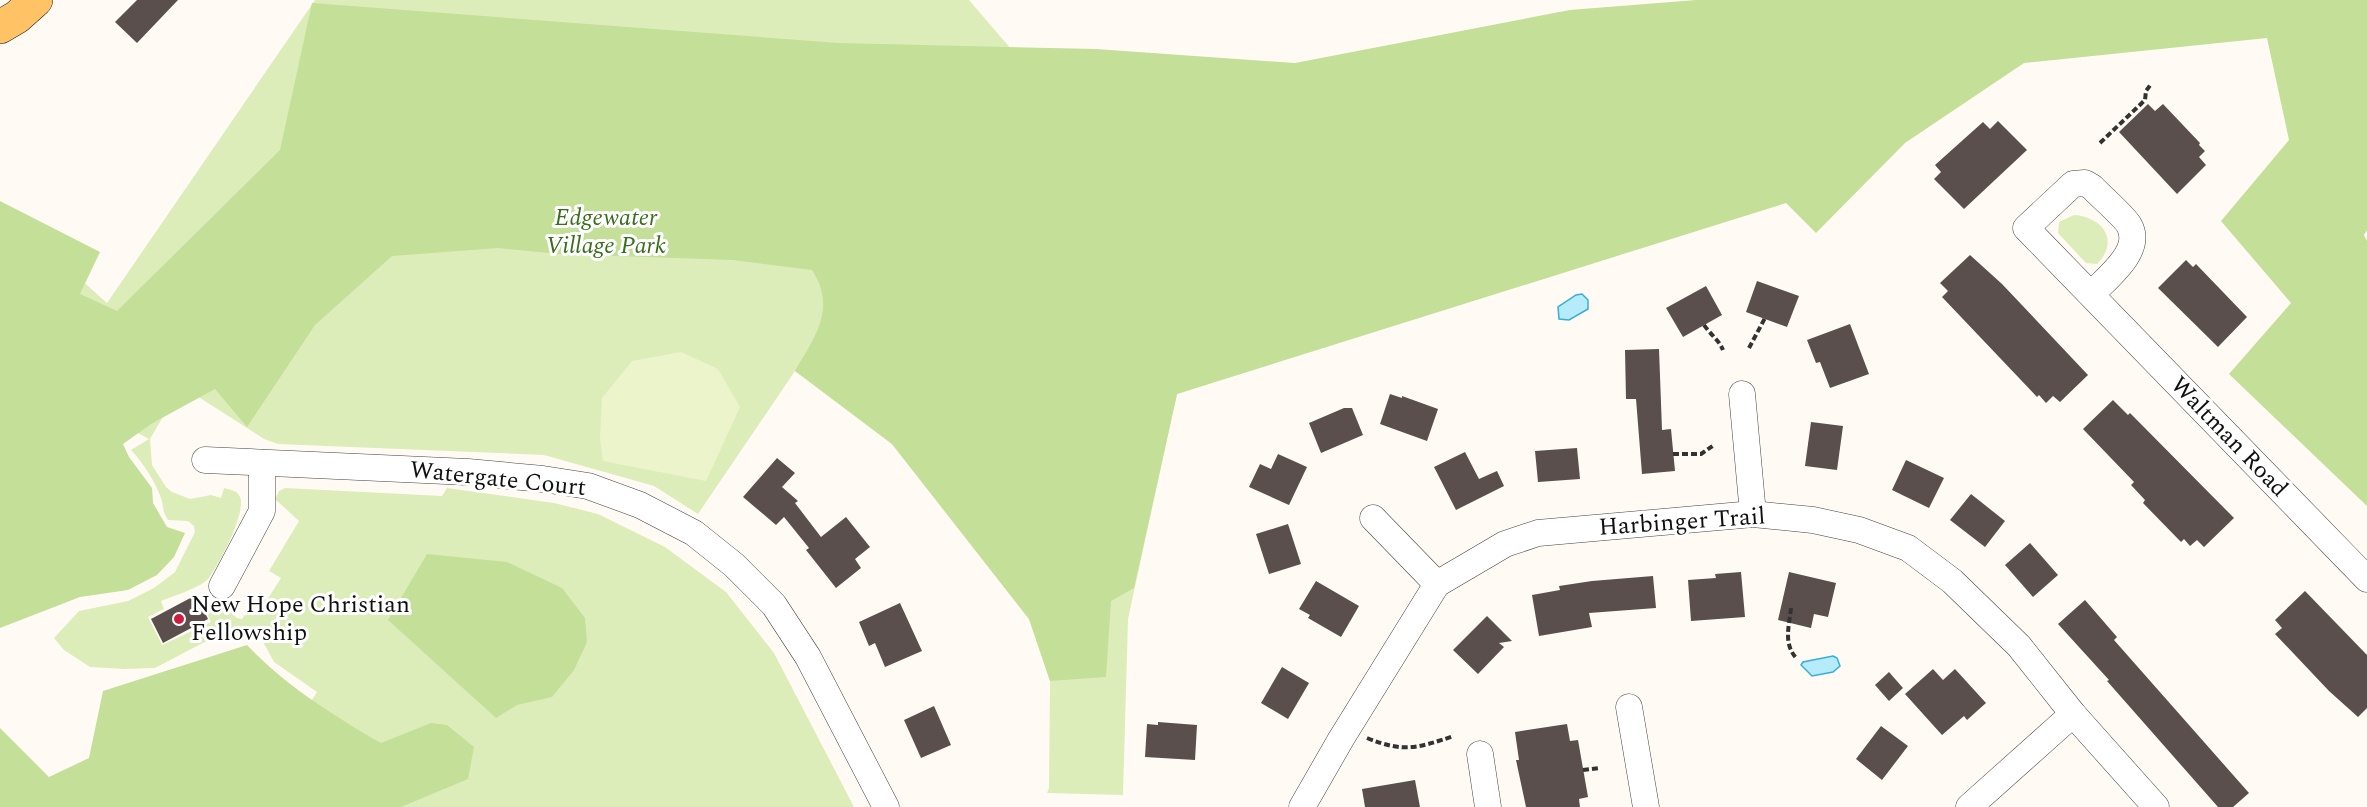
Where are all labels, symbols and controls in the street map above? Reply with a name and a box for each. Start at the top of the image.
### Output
park label: Edgewater Village Park [546,200,666,264]
street label: Waltman Road [2162,368,2296,506]
street label: Watergate Court [408,452,588,506]
street label: Harbinger Trail [1597,498,1767,546]
place label: New Hope Christian Fellowship [191,587,410,651]
marker: New Hope Christian Fellowship [172,612,186,626]

